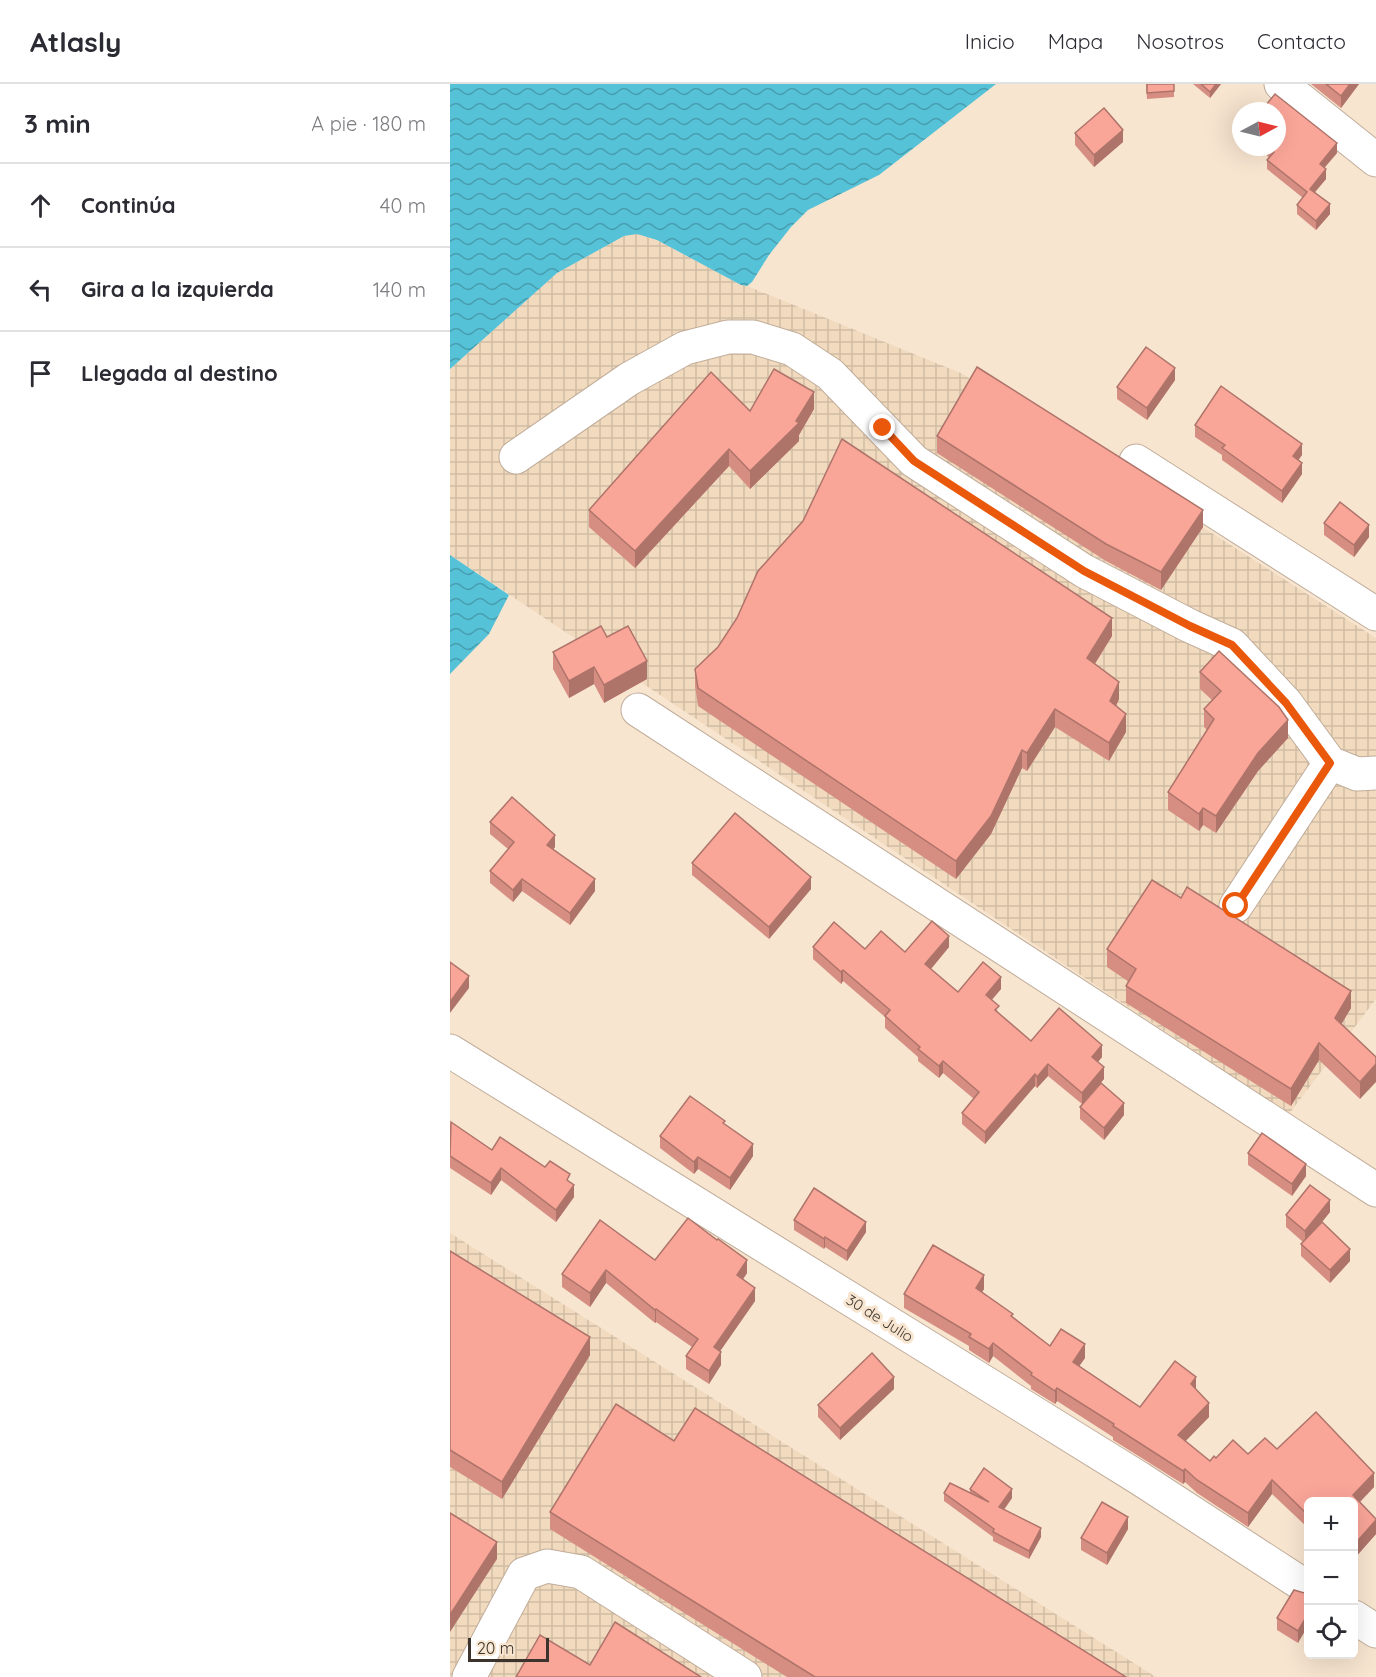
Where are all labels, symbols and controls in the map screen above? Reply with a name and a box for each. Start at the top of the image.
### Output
text: Atlasly [30,24,121,59]
text: Inicio [965,28,1015,54]
text: Mapa [1048,28,1103,54]
text: Nosotros [1136,28,1224,54]
text: Contacto [1257,28,1346,54]
north arrow [1232,102,1286,156]
text: 3 min [24,107,91,140]
text: A pie · 180 m [311,111,426,136]
icon: ahead [24,189,57,222]
text: Continúa [81,191,176,219]
text: 40 m [380,193,426,218]
icon: left [24,273,57,306]
text: Gira a la izquierda [81,275,274,303]
text: 140 m [373,277,426,302]
icon: arrive [24,357,57,390]
text: Llegada al destino [81,359,278,387]
route end [869,414,895,440]
route start [1222,892,1248,918]
street label: 30 de Julio [843,1290,917,1346]
map controls [1304,1497,1358,1659]
button: + [1304,1497,1358,1551]
button: − [1304,1551,1358,1605]
button: locate [1304,1605,1358,1659]
scale bar [468,1635,549,1662]
text: 20 m [477,1638,514,1658]

